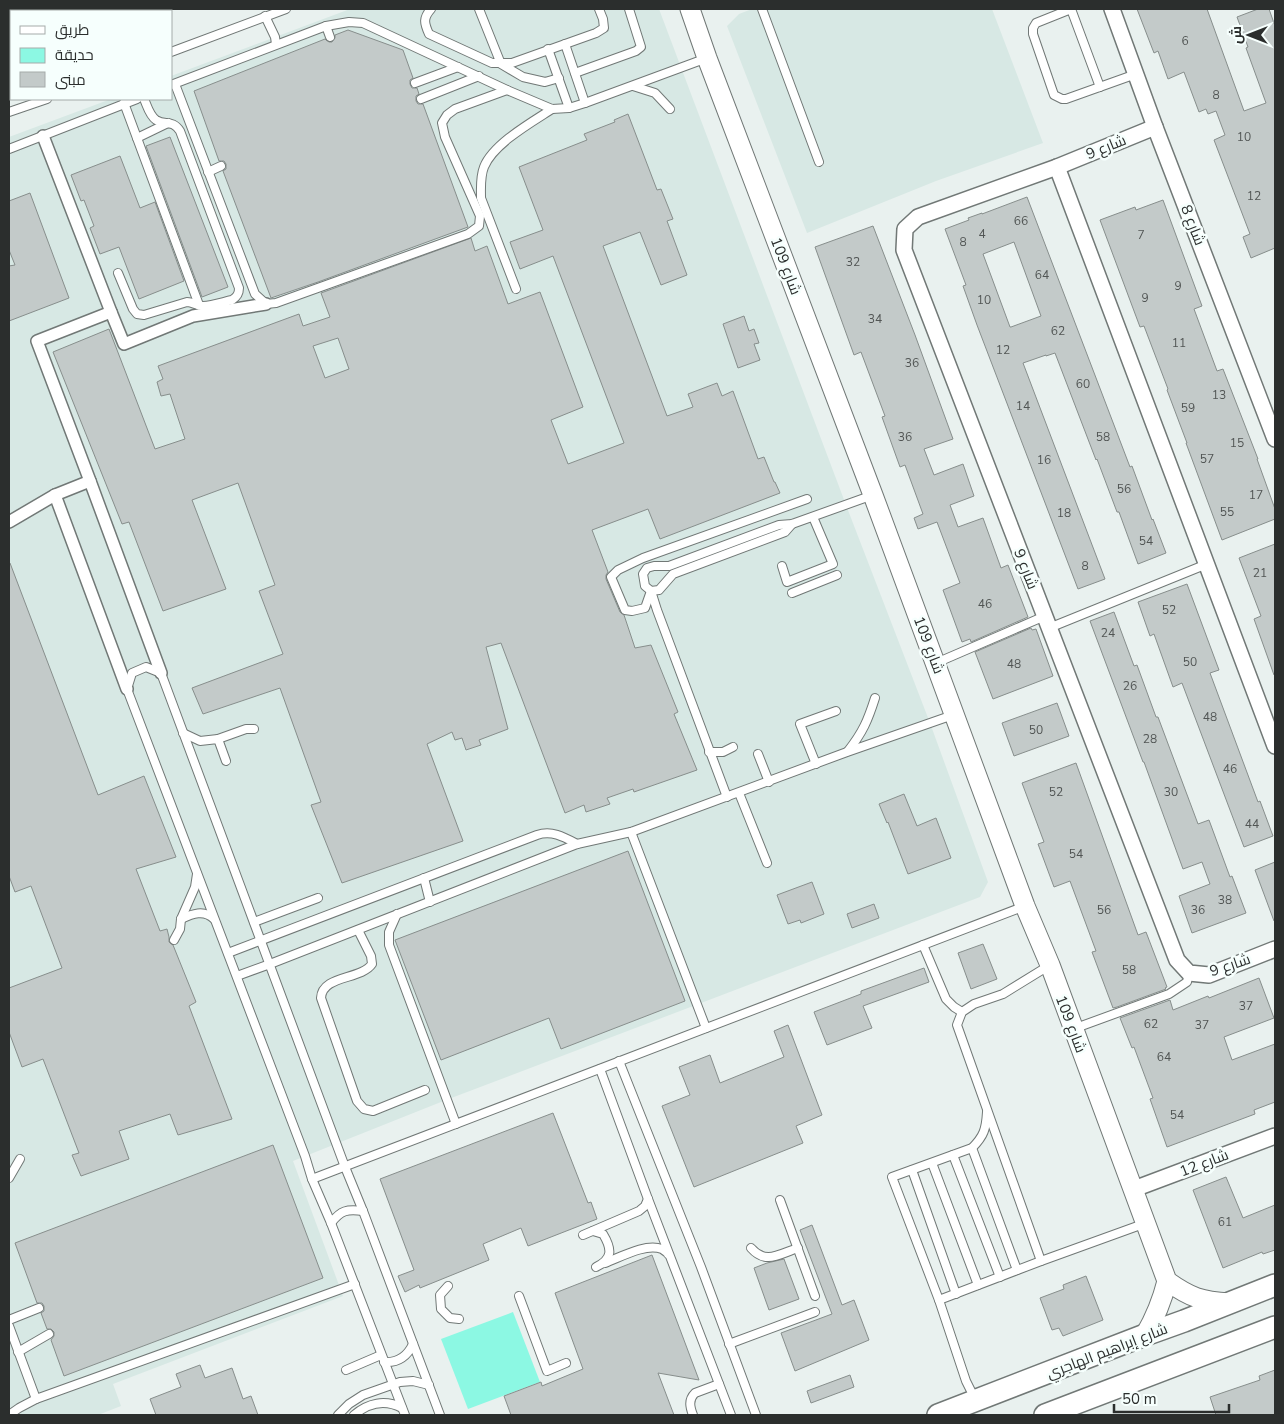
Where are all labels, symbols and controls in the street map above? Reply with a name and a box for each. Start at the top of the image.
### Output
legend [10,10,172,100]
north arrow [1224,10,1274,60]
text: طريق [55,20,89,40]
text: ش [1227,26,1246,44]
house number: 6 [1181,33,1189,49]
text: حديقة [55,45,94,65]
text: مبنى [55,70,86,90]
house number: 8 [1212,87,1220,103]
house number: 10 [1237,129,1251,145]
street label: شارع 9 [1083,130,1130,165]
house number: 12 [1247,188,1261,204]
street label: شارع 8 [1175,202,1210,249]
house number: 66 [1014,213,1028,229]
house number: 4 [978,226,986,242]
house number: 7 [1137,227,1145,243]
street label: شارع 109 [765,234,806,298]
house number: 8 [959,234,967,250]
house number: 32 [846,254,860,270]
house number: 64 [1035,267,1049,283]
house number: 9 [1174,278,1182,294]
house number: 9 [1141,290,1149,306]
house number: 10 [977,292,991,308]
house number: 34 [868,311,882,327]
house number: 62 [1051,323,1065,339]
house number: 11 [1172,335,1186,351]
house number: 12 [996,342,1010,358]
house number: 36 [905,355,919,371]
house number: 60 [1076,376,1090,392]
house number: 13 [1212,387,1226,403]
house number: 14 [1016,398,1030,414]
house number: 59 [1181,400,1195,416]
house number: 36 [898,429,912,445]
house number: 58 [1096,429,1110,445]
house number: 15 [1230,435,1244,451]
house number: 57 [1200,451,1214,467]
house number: 16 [1037,452,1051,468]
house number: 56 [1117,481,1131,497]
house number: 17 [1249,487,1263,503]
house number: 55 [1220,504,1234,520]
house number: 18 [1057,505,1071,521]
house number: 54 [1139,533,1153,549]
street label: شارع 9 [1008,546,1043,593]
house number: 8 [1081,558,1089,574]
house number: 21 [1253,565,1267,581]
house number: 46 [978,596,992,612]
house number: 52 [1162,602,1176,618]
street label: شارع 109 [908,613,949,677]
house number: 24 [1101,625,1115,641]
house number: 50 [1183,654,1197,670]
house number: 48 [1007,656,1021,672]
house number: 26 [1123,678,1137,694]
house number: 48 [1203,709,1217,725]
house number: 50 [1029,722,1043,738]
house number: 28 [1143,731,1157,747]
house number: 46 [1223,761,1237,777]
house number: 52 [1049,784,1063,800]
house number: 30 [1164,784,1178,800]
house number: 44 [1245,816,1259,832]
house number: 54 [1069,846,1083,862]
house number: 38 [1218,892,1232,908]
house number: 56 [1097,902,1111,918]
house number: 36 [1191,902,1205,918]
street label: شارع 9 [1207,949,1253,982]
house number: 58 [1122,962,1136,978]
street label: شارع 109 [1050,992,1091,1056]
house number: 37 [1239,998,1253,1014]
house number: 62 [1144,1016,1158,1032]
house number: 37 [1195,1017,1209,1033]
house number: 64 [1157,1049,1171,1065]
house number: 54 [1170,1107,1184,1123]
street label: شارع 12 [1177,1145,1232,1182]
house number: 61 [1218,1214,1232,1230]
street label: شارع إبراهيم الهاجري [1044,1319,1171,1385]
scale bar [1114,1382,1229,1414]
text: 50 m [1122,1389,1157,1409]

